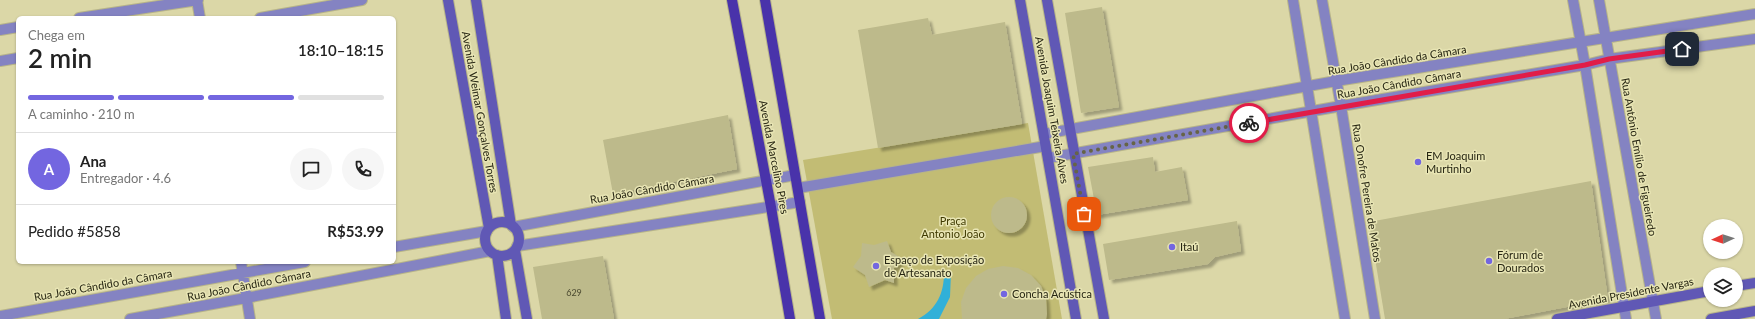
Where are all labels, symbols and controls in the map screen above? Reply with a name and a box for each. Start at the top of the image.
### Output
text: Chega em [28,27,85,43]
street label: Avenida Weimar Gonçalves Torres [460,30,501,194]
pin [1665,32,1699,66]
street label: Avenida Joaquim Teixeira Alves [1033,35,1072,185]
icon: home [1671,38,1693,60]
text: 18:10–18:15 [298,41,384,59]
text: 2 min [28,42,92,74]
street label: Rua João Cândido da Câmara [1327,42,1467,77]
street label: Rua João Cândido Câmara [1336,66,1462,101]
street label: Rua Antônio Emílio de Figueiredo [1619,77,1660,237]
street label: Avenida Marcelino Pires [757,99,792,215]
courier [1229,103,1269,143]
text: A caminho · 210 m [28,106,135,122]
icon: bike [1238,112,1260,134]
street label: Rua Onofre Pereira de Matos [1350,123,1385,263]
button: chat [290,148,332,190]
button: phone [342,148,384,190]
place label: EM Joaquim Murtinho [1426,149,1485,175]
text: Ana [80,152,106,170]
marker: EM Joaquim Murtinho [1413,157,1423,167]
text: A [44,160,54,178]
text: Entregador · 4.6 [80,170,171,186]
street label: Rua João Cândido Câmara [589,171,715,206]
pin [1067,197,1101,231]
icon: bag [1073,203,1095,225]
park label: Praça Antonio João [921,214,985,240]
north arrow [1703,219,1743,259]
map controls [1703,219,1743,307]
text: Pedido #5858 [28,222,121,240]
text: R$53.99 [327,222,384,240]
place label: Itaú [1180,240,1198,253]
marker: Itaú [1167,242,1177,252]
place label: Fórum de Dourados [1497,248,1544,274]
place label: Espaço de Exposição de Artesanato [884,253,984,279]
marker: Fórum de Dourados [1484,256,1494,266]
marker: Espaço de Exposição de Artesanato [871,261,881,271]
street label: Rua João Cândido da Câmara [33,266,173,303]
street label: Rua João Cândido Câmara [186,266,312,303]
button: layers [1703,267,1743,307]
street label: Avenida Presidente Vargas [1567,274,1695,311]
house number: 629 [566,287,582,298]
place label: Concha Acústica [1012,287,1092,300]
marker: Concha Acústica [999,289,1009,299]

